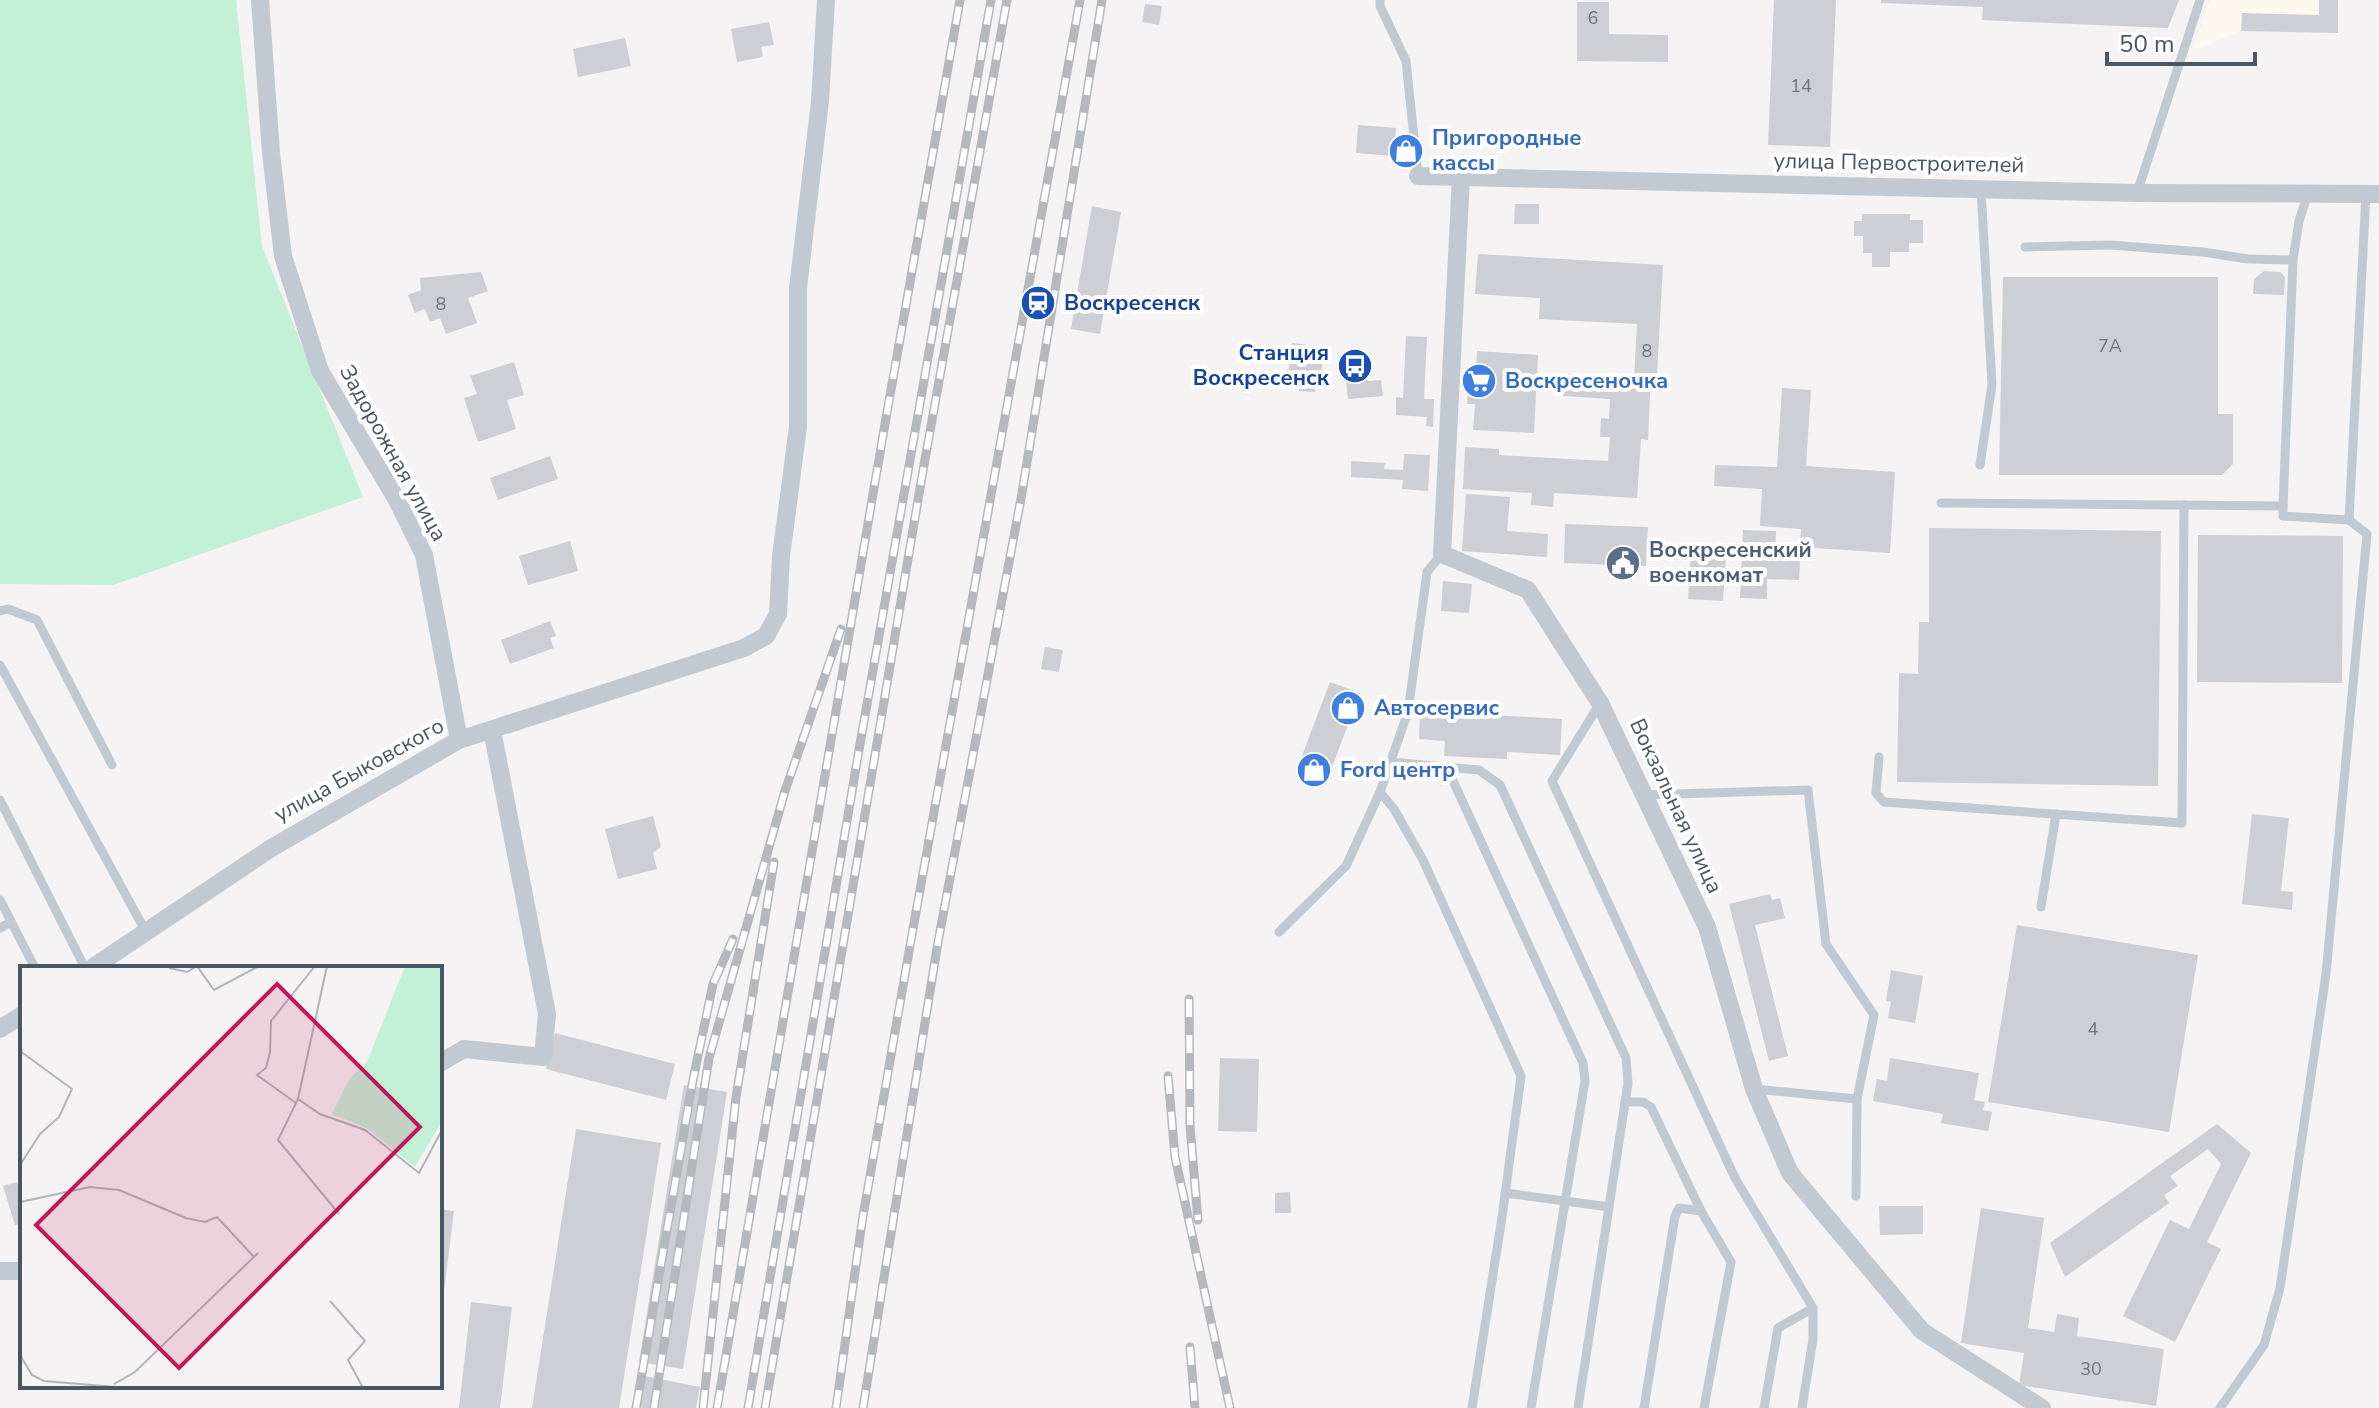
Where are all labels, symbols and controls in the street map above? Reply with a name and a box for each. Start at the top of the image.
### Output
house number: 6 [1588,6,1598,30]
scale bar [2107,16,2255,66]
text: 50 m [2119,28,2175,60]
house number: 14 [1790,74,1812,98]
place label: Пригородные кассы [1432,123,1581,178]
shop icon: Пригородные кассы [1387,132,1425,170]
street label: улица Первостроителей [1773,146,2025,180]
station icon: Воскресенск [1019,284,1057,322]
place label: Воскресенск [1064,288,1201,318]
house number: 8 [436,292,446,316]
house number: 7А [2098,334,2122,358]
place label: Станция Воскресенск [1193,338,1330,393]
house number: 8 [1642,339,1652,363]
bus stop icon: Станция Воскресенск [1336,347,1374,385]
street label: Задорожная улица [332,359,454,547]
supermarket icon: Воскресеночка [1460,362,1498,400]
place label: Воскресеночка [1505,366,1668,396]
place label: Воскресенский военкомат [1649,535,1812,590]
public building icon: Воскресенский военкомат [1604,544,1642,582]
shop icon: Автосервис [1329,689,1367,727]
place label: Автосервис [1374,693,1500,723]
street label: улица Быковского [269,711,449,829]
street label: Вокзальная улица [1622,714,1730,898]
shop icon: Ford центр [1295,751,1333,789]
place label: Ford центр [1340,755,1455,785]
inset map [20,966,442,1388]
house number: 4 [2088,1017,2099,1041]
house number: 30 [2080,1357,2102,1381]

